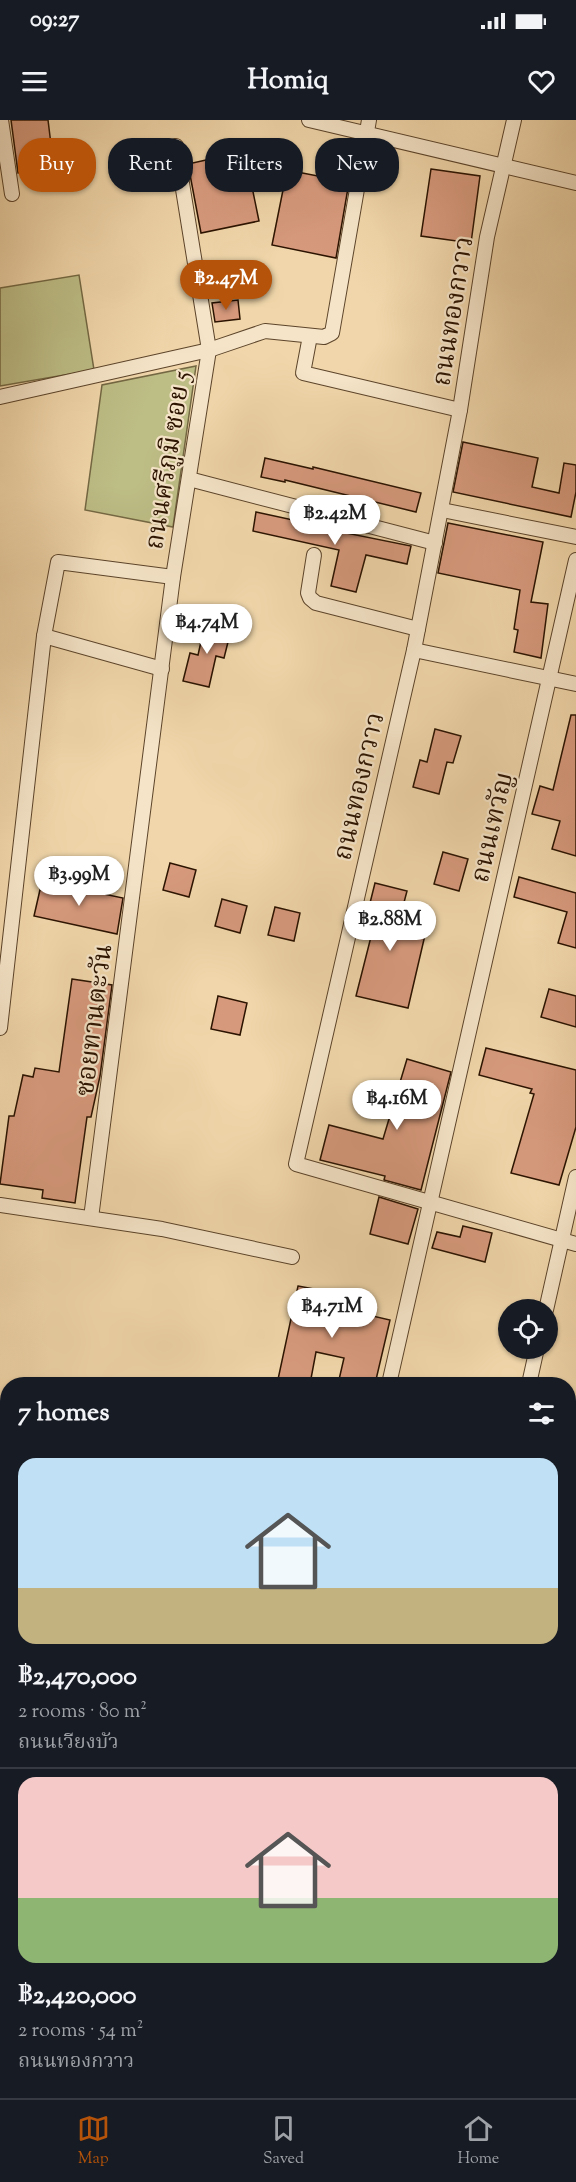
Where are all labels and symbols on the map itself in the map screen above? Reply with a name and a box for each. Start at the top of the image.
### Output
street label: ถนนทองกวาว [424,234,485,389]
pin: ฿2.47M [177,260,275,311]
street label: ถนนศรีภูมิ ซอย 5 [137,368,202,552]
pin: ฿2.42M [286,495,384,546]
pin: ฿4.74M [158,604,256,655]
street label: ถนนทองกวาว [325,709,395,864]
street label: ถนนเทวัญ [463,769,524,886]
pin: ฿3.99M [30,856,128,907]
pin: ฿2.88M [341,901,439,952]
street label: ซอยทานตะวัน [68,942,123,1098]
pin: ฿4.16M [348,1080,446,1131]
pin: ฿4.71M [283,1288,381,1339]

